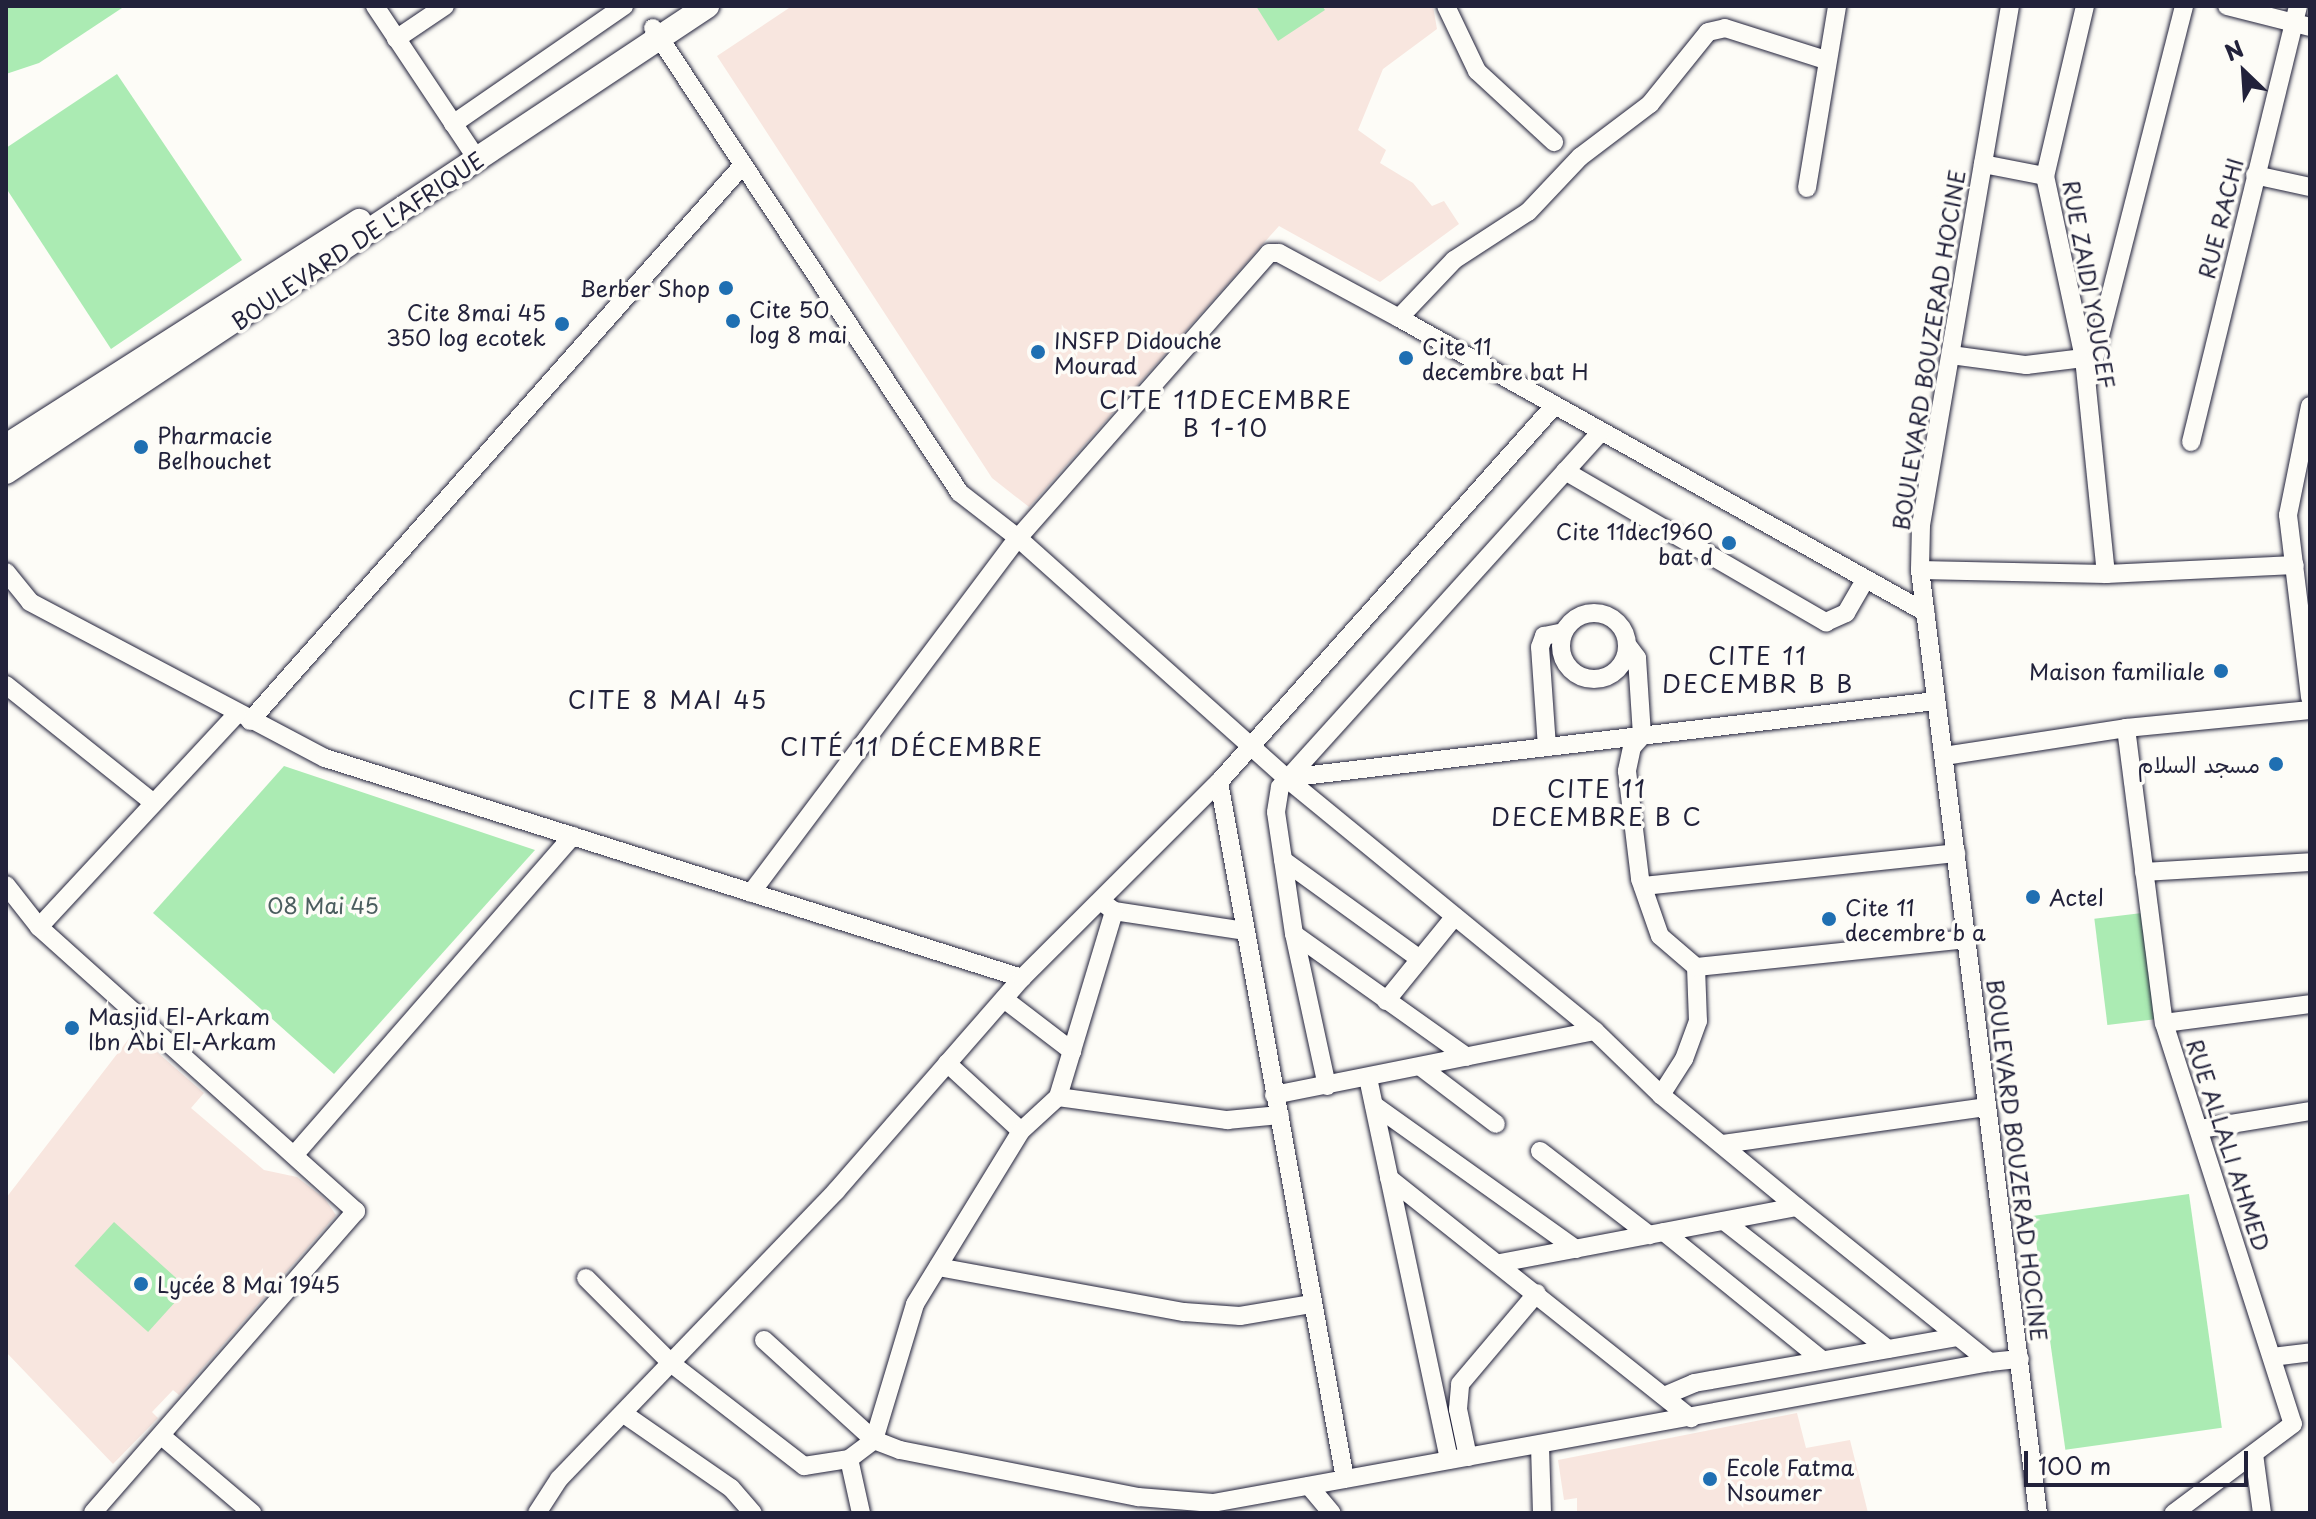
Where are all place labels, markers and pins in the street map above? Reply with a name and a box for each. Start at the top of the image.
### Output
place label: Berber Shop [577,275,710,301]
marker: Berber Shop [717,279,735,297]
place label: Cite 50 log 8 mai [749,295,847,346]
place label: Cite 8mai 45 350 log ecotek [388,298,546,350]
marker: Cite 50 log 8 mai [724,312,742,330]
marker: Cite 8mai 45 350 log ecotek [553,315,571,333]
place label: INSFP Didouche Mourad [1054,326,1224,378]
place label: Cite 11 decembre bat H [1422,332,1591,384]
marker: INSFP Didouche Mourad [1029,343,1047,361]
marker: Cite 11 decembre bat H [1397,349,1415,367]
place label: Pharmacie Belhouchet [157,421,272,472]
marker: Pharmacie Belhouchet [132,438,150,456]
place label: Cite 11dec1960 bat d [1556,517,1713,568]
marker: Cite 11dec1960 bat d [1720,534,1738,552]
place label: Maison familiale [2029,658,2205,684]
marker: Maison familiale [2212,662,2230,680]
place label: مسجد السلام [2137,751,2260,777]
marker: مسجد السلام [2267,755,2285,773]
place label: Actel [2049,884,2104,910]
marker: Actel [2024,888,2042,906]
place label: Cite 11 decembre b a [1845,893,1988,944]
marker: Cite 11 decembre b a [1820,910,1838,928]
place label: Masjid El-Arkam Ibn Abi El-Arkam [88,1002,275,1054]
marker: Masjid El-Arkam Ibn Abi El-Arkam [63,1019,81,1037]
place label: Lycée 8 Mai 1945 [157,1271,343,1297]
marker: Lycée 8 Mai 1945 [132,1275,150,1293]
place label: Ecole Fatma Nsoumer [1726,1453,1856,1504]
marker: Ecole Fatma Nsoumer [1701,1470,1719,1488]

